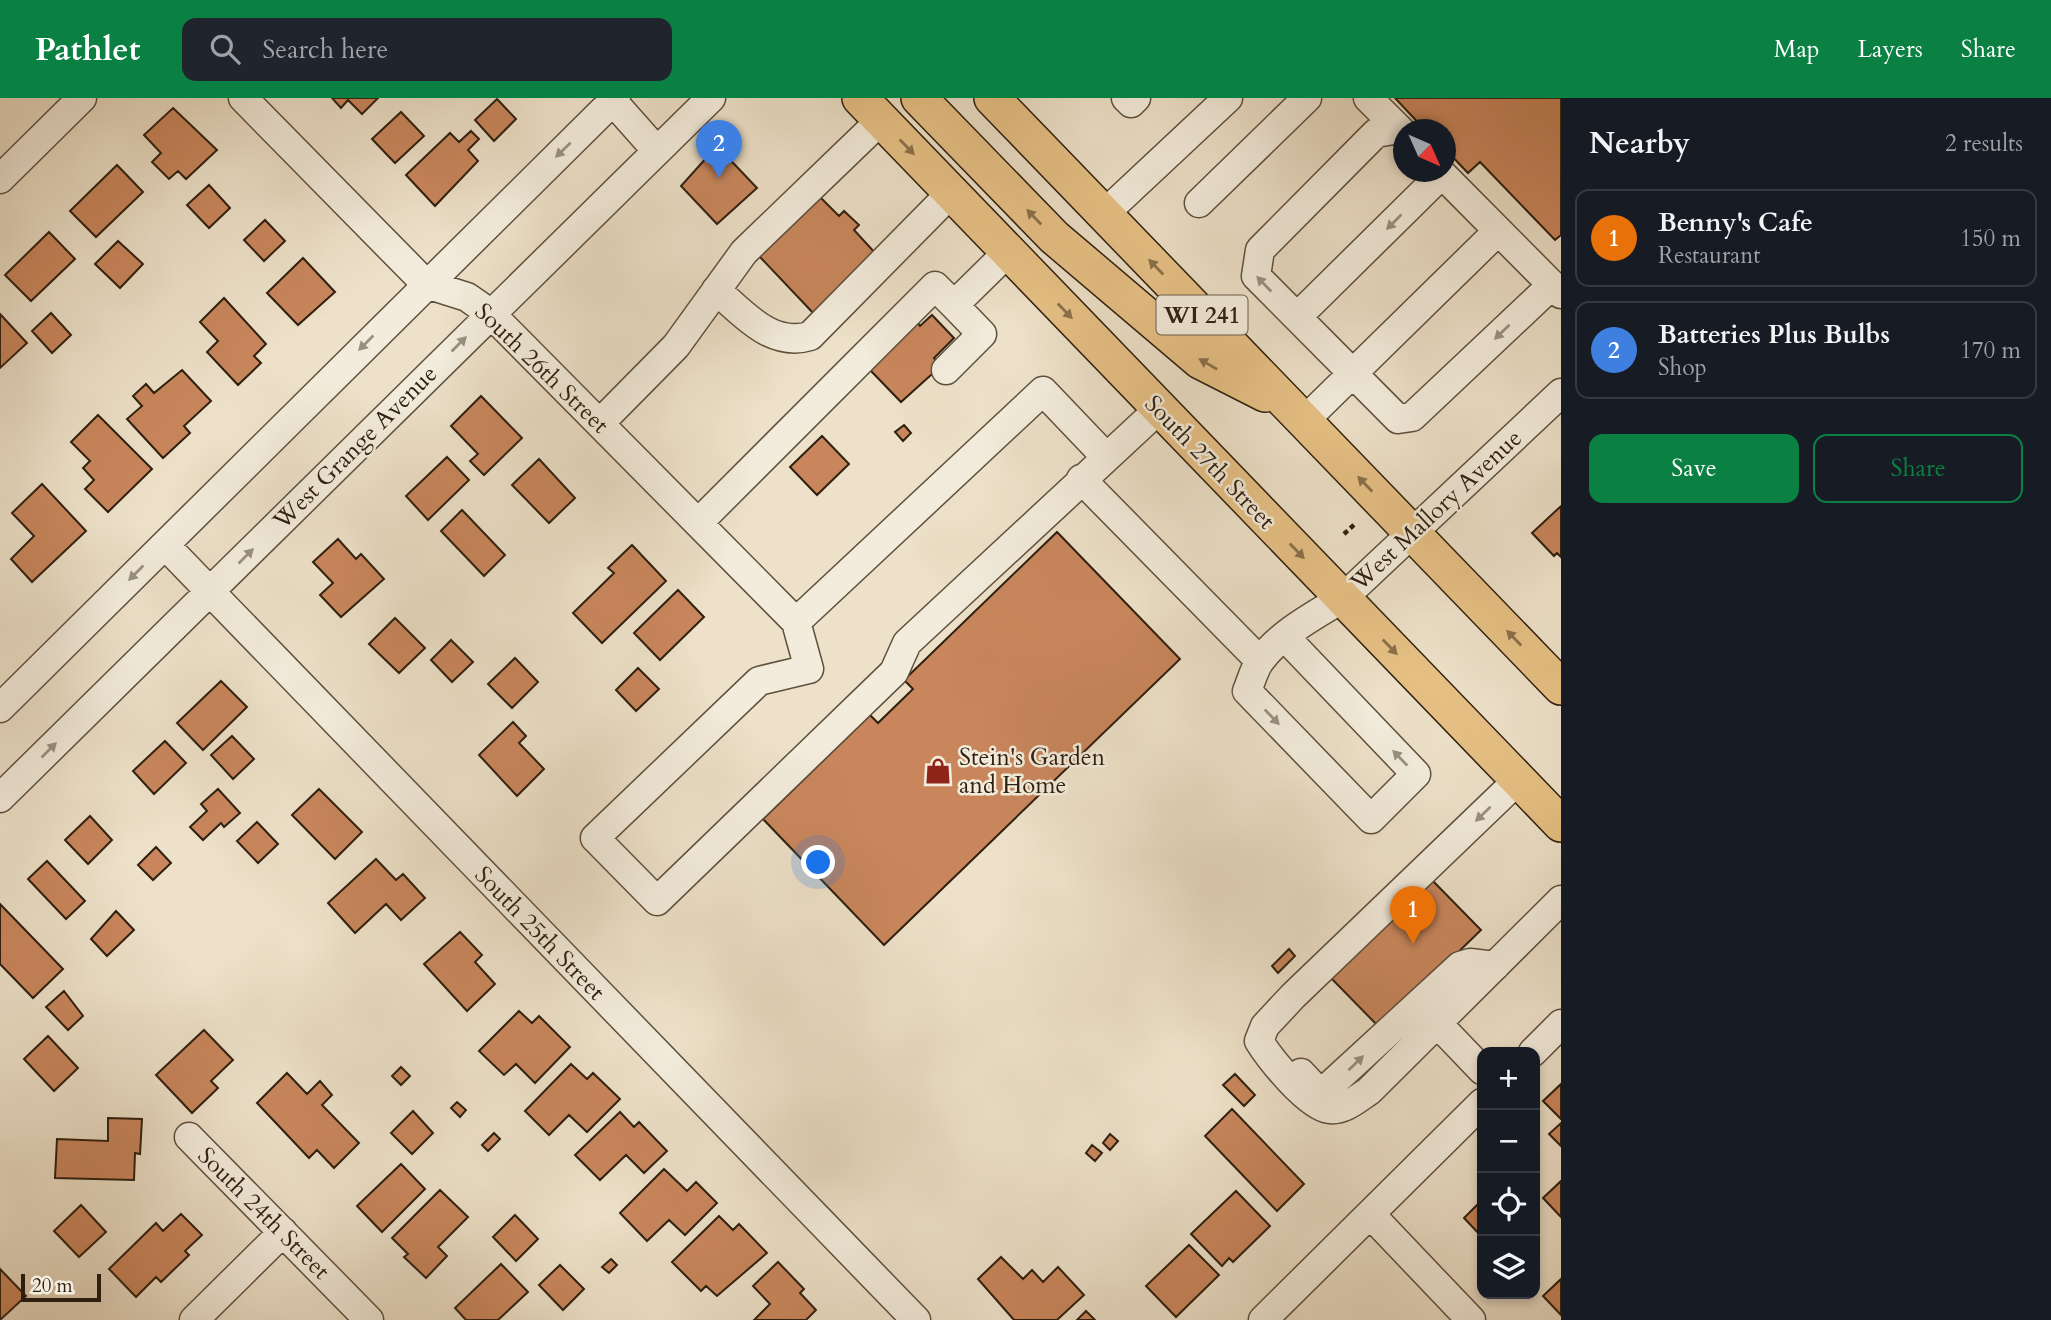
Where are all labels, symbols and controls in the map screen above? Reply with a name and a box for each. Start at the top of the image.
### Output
search box [182,18,672,81]
text: Pathlet [35,27,140,72]
icon: search [206,30,244,68]
text: Search here [262,32,388,67]
text: Map [1774,33,1820,66]
text: Layers [1858,33,1923,66]
text: Share [1961,33,2016,66]
north arrow [1393,119,1456,182]
pin: 2 [696,120,742,178]
text: Nearby [1589,123,1690,164]
text: 2 results [1945,128,2023,159]
one-way arrow [899,138,915,155]
one-way arrow [555,141,572,158]
text: Benny's Cafe [1658,205,1813,240]
one-way arrow [1027,209,1043,226]
one-way arrow [1386,213,1403,229]
text: 1 [1608,223,1620,254]
text: 150 m [1960,223,2021,254]
text: Restaurant [1658,240,1761,271]
one-way arrow [1148,259,1164,276]
one-way arrow [1257,276,1273,293]
street label: South 26th Street [467,296,616,441]
road number: WI 241 [1156,296,1248,334]
one-way arrow [1056,302,1072,319]
text: Batteries Plus Bulbs [1658,317,1890,352]
one-way arrow [1494,323,1511,339]
one-way arrow [358,335,375,351]
text: 2 [1608,335,1620,366]
text: 170 m [1960,335,2021,366]
one-way arrow [451,336,467,353]
text: Shop [1658,352,1707,383]
street label: West Grange Avenue [265,358,445,537]
one-way arrow [1198,358,1217,370]
street label: South 27th Street [1137,388,1283,537]
street label: West Mallory Avenue [1343,422,1529,599]
button: Save [1589,434,1799,503]
button: Share [1813,434,2023,503]
one-way arrow [1357,476,1373,493]
one-way arrow [1288,542,1305,559]
one-way arrow [237,547,254,564]
one-way arrow [127,565,144,582]
one-way arrow [1506,630,1522,647]
one-way arrow [1381,638,1397,655]
one-way arrow [1263,708,1280,725]
one-way arrow [40,741,57,758]
place label: Stein's Garden and Home [959,741,1106,802]
one-way arrow [1393,750,1409,767]
shop icon: Stein's Garden and Home [923,756,953,786]
one-way arrow [1475,806,1492,822]
your location [801,845,835,879]
street label: South 25th Street [467,859,613,1008]
pin: 1 [1390,886,1436,944]
map controls [1477,1047,1540,1299]
button: + [1477,1047,1540,1110]
one-way arrow [1347,1054,1364,1071]
button: − [1477,1110,1540,1173]
street label: South 24th Street [190,1140,337,1287]
button: locate [1477,1173,1540,1236]
button: layers [1477,1236,1540,1299]
scale bar [21,1271,102,1303]
text: 20 m [32,1273,73,1299]

